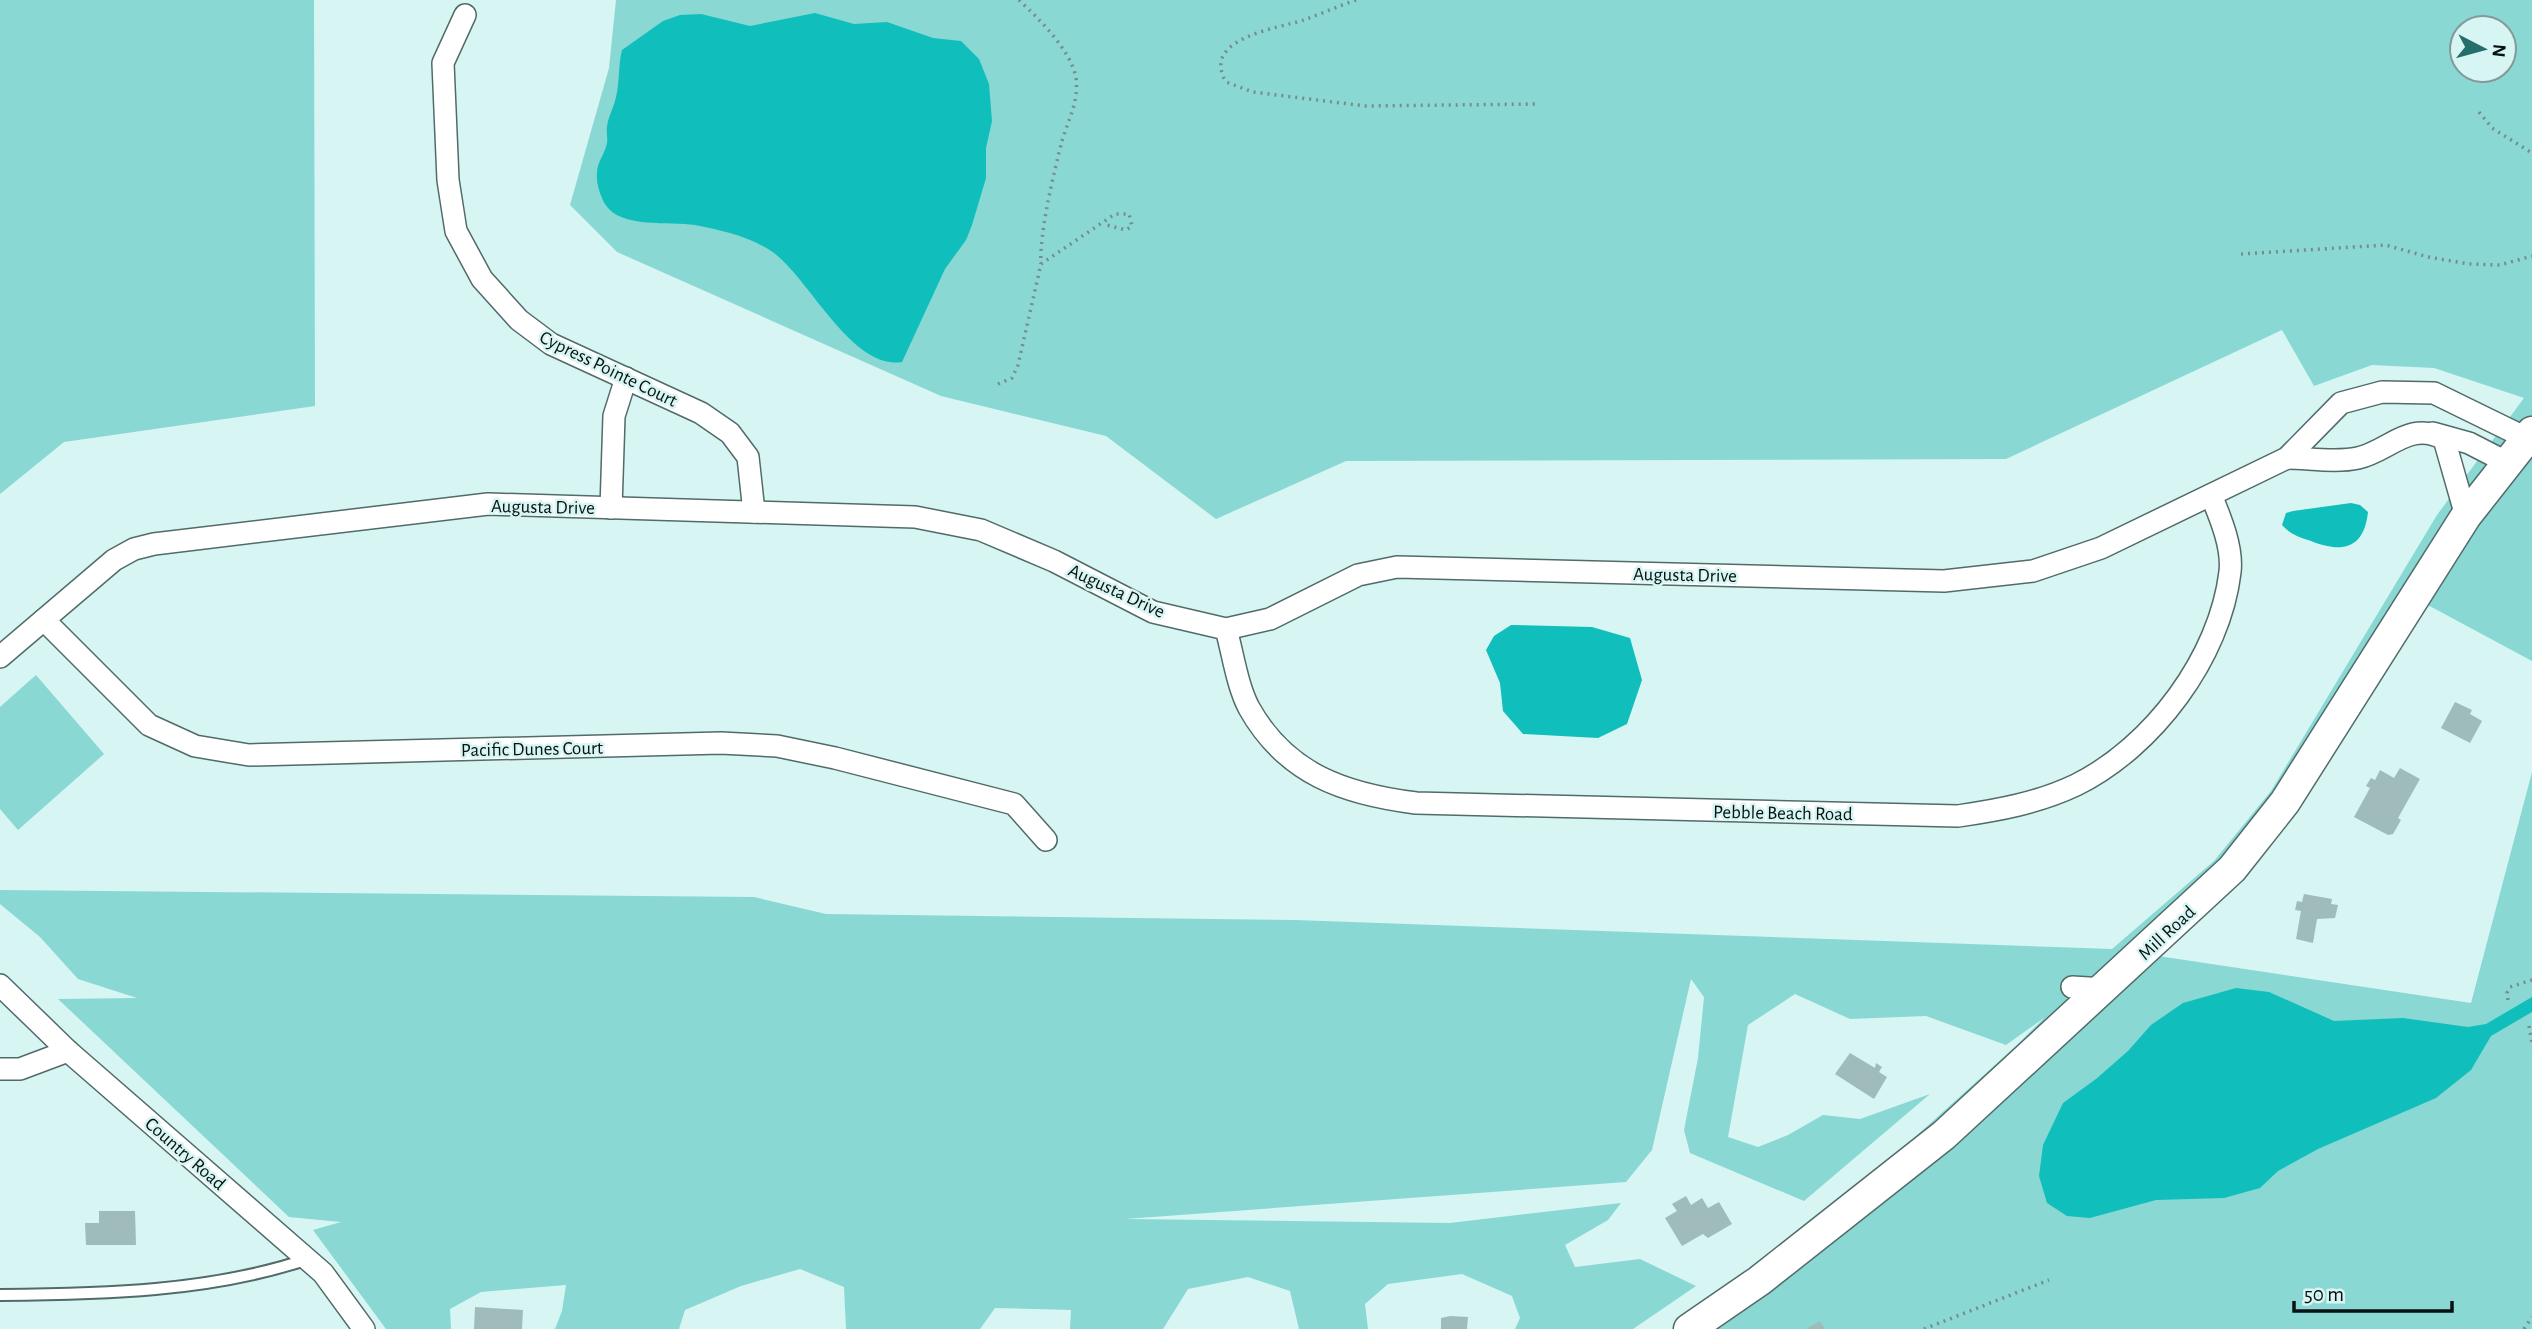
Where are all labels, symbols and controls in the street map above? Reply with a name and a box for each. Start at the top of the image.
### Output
north arrow [2448,14,2518,84]
text: N [2488,43,2509,58]
street label: Cypress Pointe Court [537,328,680,411]
street label: Augusta Drive [491,497,595,518]
street label: Augusta Drive [1065,561,1167,622]
street label: Augusta Drive [1633,565,1737,586]
street label: Pacific Dunes Court [461,739,603,760]
street label: Pebble Beach Road [1713,803,1853,824]
street label: Mill Road [2135,902,2199,964]
street label: Country Road [141,1114,229,1194]
scale bar [2294,1270,2452,1314]
text: 50 m [2304,1284,2344,1305]

